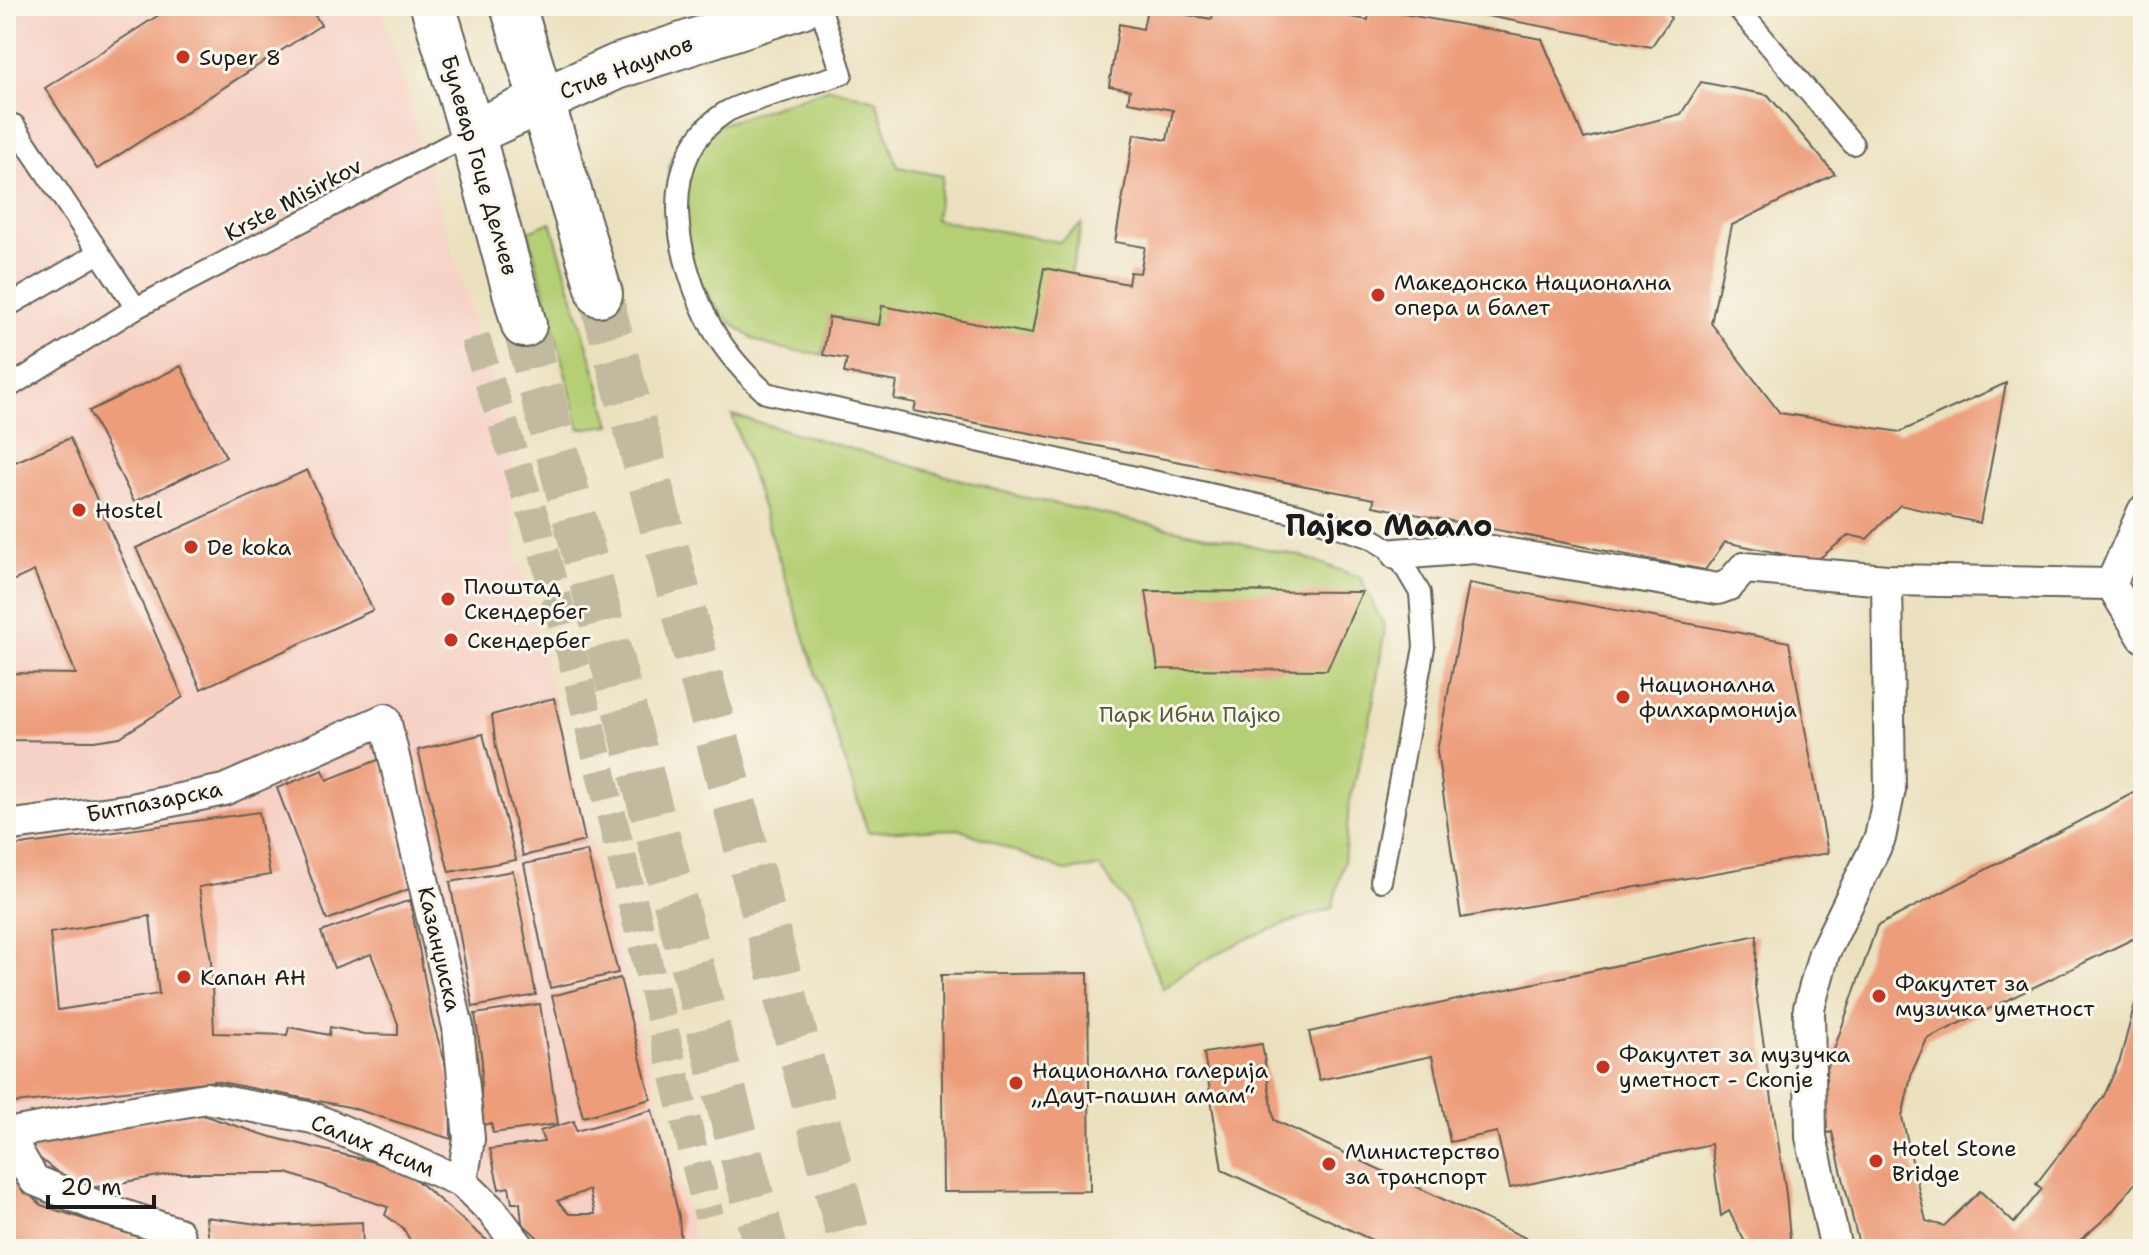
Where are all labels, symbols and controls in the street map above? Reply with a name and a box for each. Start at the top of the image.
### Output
street label: Стив Наумов [555,29,697,106]
place label: Super 8 [199,43,281,72]
marker: Super 8 [174,48,192,66]
street label: Булевар Гоце Делчев [434,52,525,279]
street label: Krste Misirkov [220,151,367,248]
place label: Македонска Национална опера и балет [1394,268,1671,322]
marker: Македонска Национална опера и балет [1369,286,1387,304]
place label: Hostel [95,496,163,525]
marker: Hostel [70,501,88,519]
district label: Пајко Маало [1285,505,1493,546]
place label: De koka [207,533,292,562]
marker: De koka [182,538,200,556]
place label: Плоштад Скендербег [464,572,588,626]
marker: Плоштад Скендербег [439,590,457,608]
place label: Скендербег [467,626,591,655]
marker: Скендербег [442,631,460,649]
place label: Национална филхармонија [1639,670,1797,724]
marker: Национална филхармонија [1614,688,1632,706]
park label: Парк Ибни Пајко [1099,700,1281,729]
street label: Битпазарска [84,774,225,829]
street label: Казанџиска [411,884,468,1015]
place label: Капан АН [200,963,306,992]
marker: Капан АН [175,968,193,986]
place label: Факултет за музичка уметност [1895,969,2095,1023]
marker: Факултет за музичка уметност [1870,987,1888,1005]
place label: Факултет за музучка уметност - Скопје [1619,1040,1851,1094]
place label: Национална галерија „Даут-пашин амам“ [1031,1056,1268,1110]
marker: Факултет за музучка уметност - Скопје [1594,1058,1612,1076]
marker: Национална галерија „Даут-пашин амам“ [1007,1074,1025,1092]
street label: Салих Асим [307,1108,439,1183]
place label: Hotel Stone Bridge [1892,1134,2017,1188]
place label: Министерство за транспорт [1345,1137,1500,1191]
marker: Hotel Stone Bridge [1867,1152,1885,1170]
marker: Министерство за транспорт [1320,1155,1338,1173]
scale bar [48,1159,154,1209]
text: 20 m [60,1171,122,1203]

